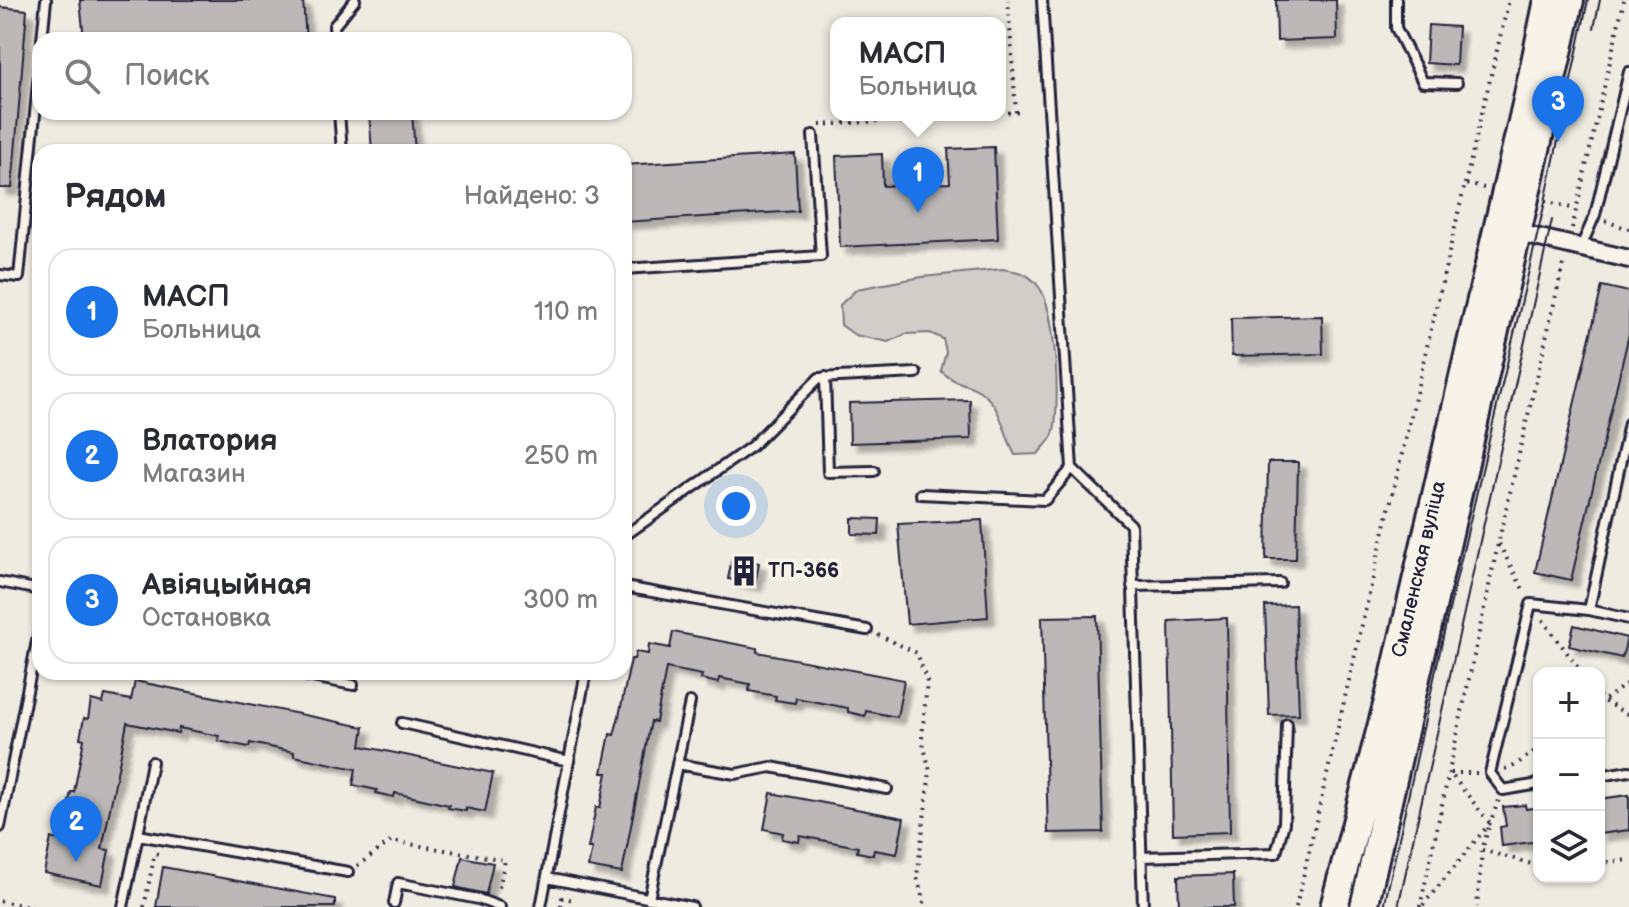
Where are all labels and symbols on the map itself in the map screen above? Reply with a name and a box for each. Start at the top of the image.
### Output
pin: 3 [1532,76,1584,142]
pin: 1 [892,147,944,213]
street label: Смаленская вуліца [1387,478,1451,660]
your location [716,486,756,526]
building icon: ТП-366 [727,554,761,588]
place label: ТП-366 [768,559,839,583]
pin: 2 [50,796,102,862]

